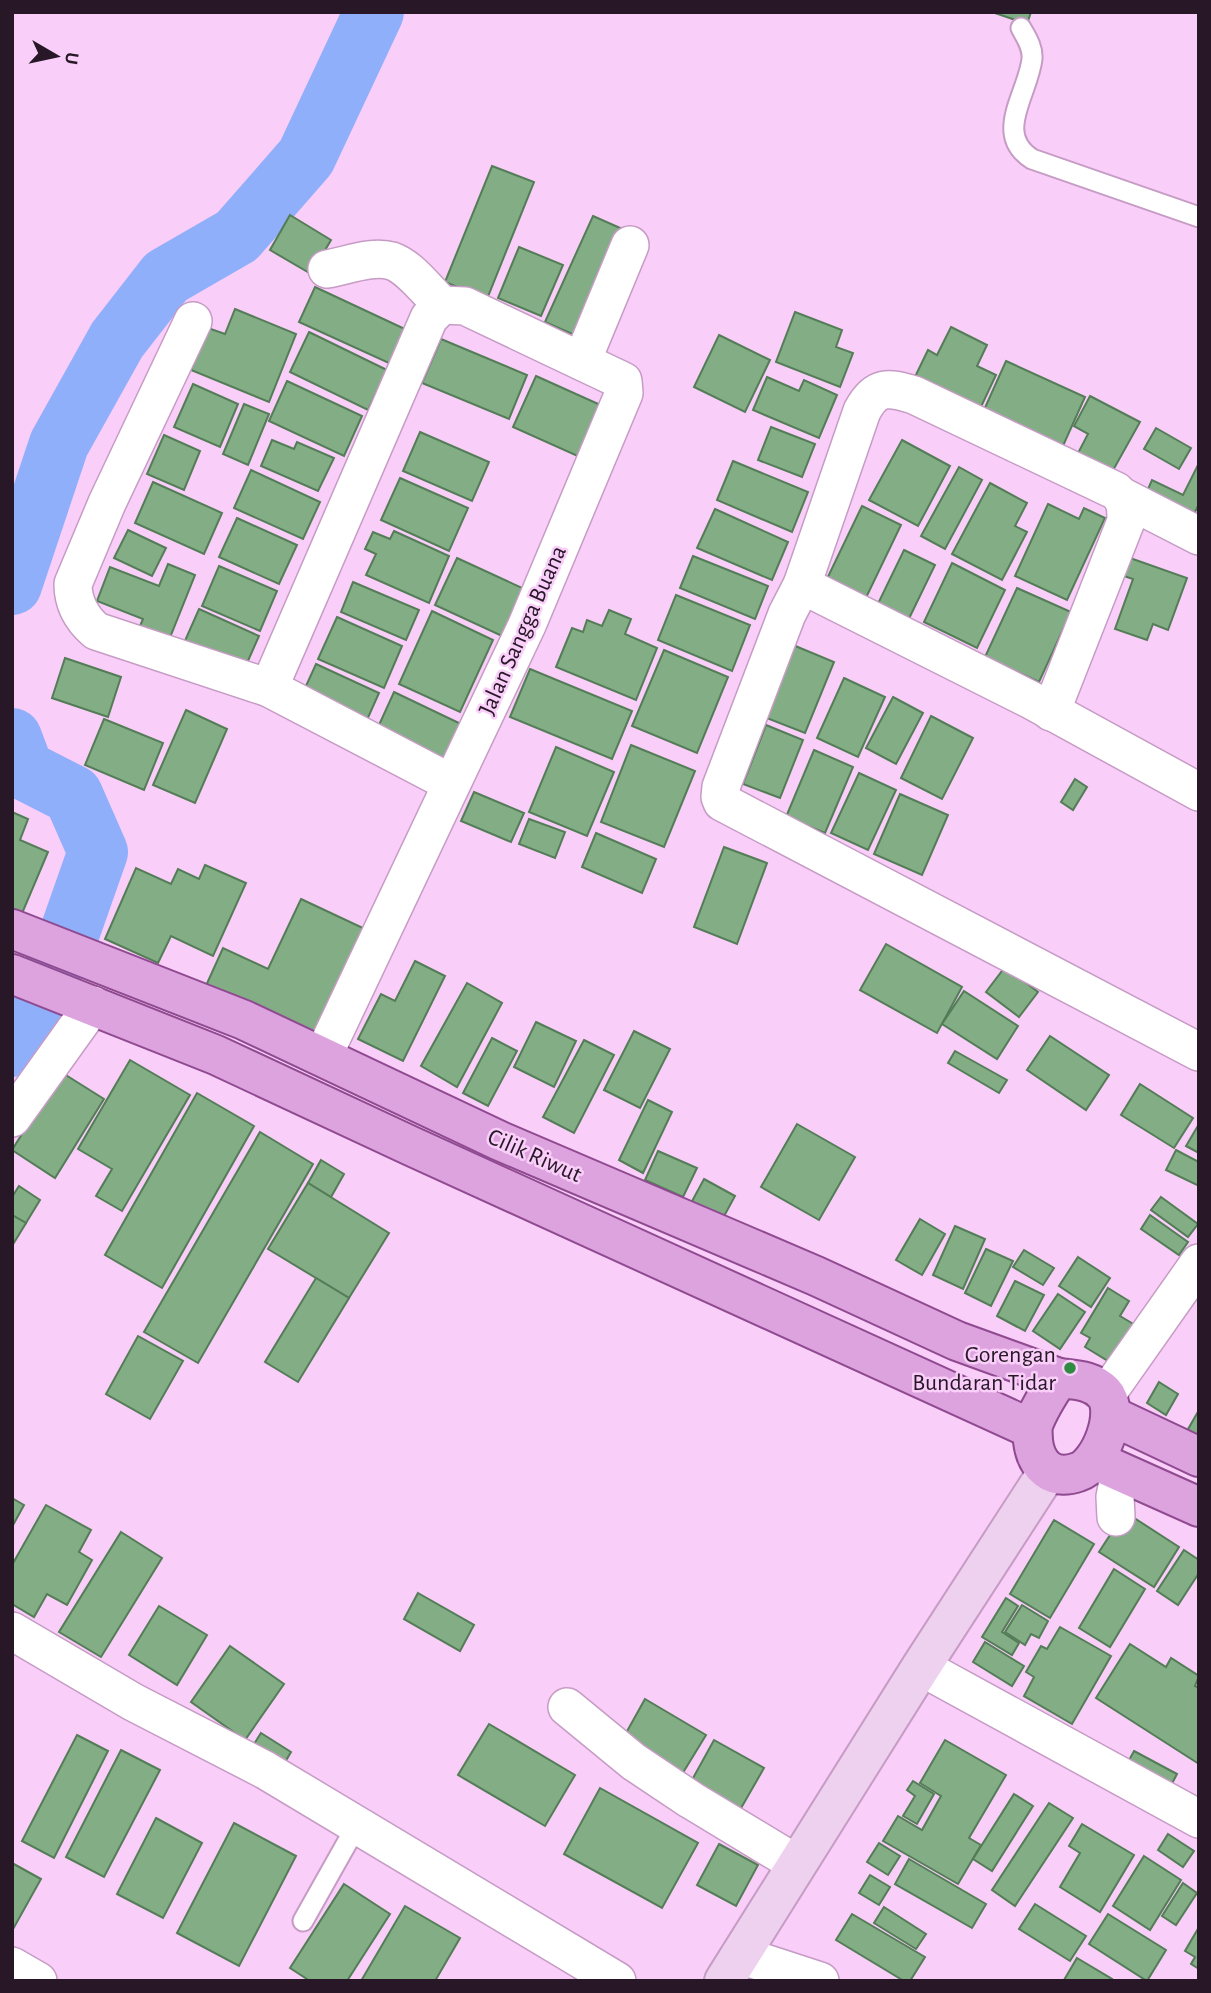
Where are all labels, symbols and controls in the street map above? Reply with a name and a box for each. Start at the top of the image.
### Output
north arrow [21,21,91,91]
text: U [61,51,82,66]
street label: Jalan Sangga Buana [475,542,571,719]
street label: Cilik Riwut [484,1125,586,1187]
place label: Gorengan Bundaran Tidar [912,1343,1056,1395]
marker: Gorengan Bundaran Tidar [1062,1360,1078,1376]

